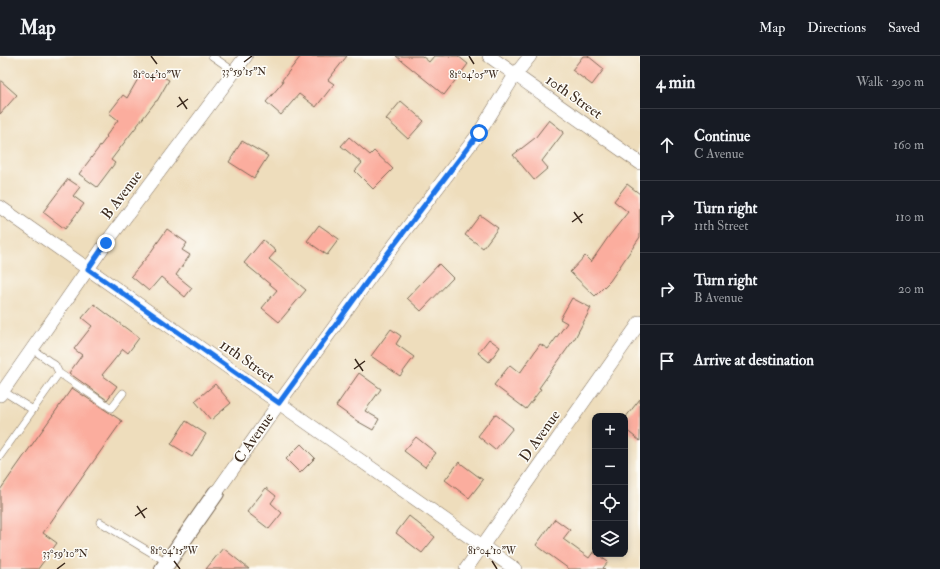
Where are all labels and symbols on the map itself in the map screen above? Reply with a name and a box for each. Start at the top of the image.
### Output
text: 33°59'15"N [222,66,266,78]
text: 81°04'10"W [133,69,182,81]
text: 81°04'05"W [450,69,499,81]
street label: 10th Street [542,71,606,123]
route start [470,124,488,142]
street label: B Avenue [97,167,147,223]
route end [97,234,115,252]
street label: 11th Street [216,335,278,387]
street label: D Avenue [515,406,565,466]
street label: C Avenue [230,409,278,467]
text: 81°04'15"W [150,545,198,557]
text: 81°04'10"W [468,545,517,557]
text: 33°59'10"N [42,548,88,560]

